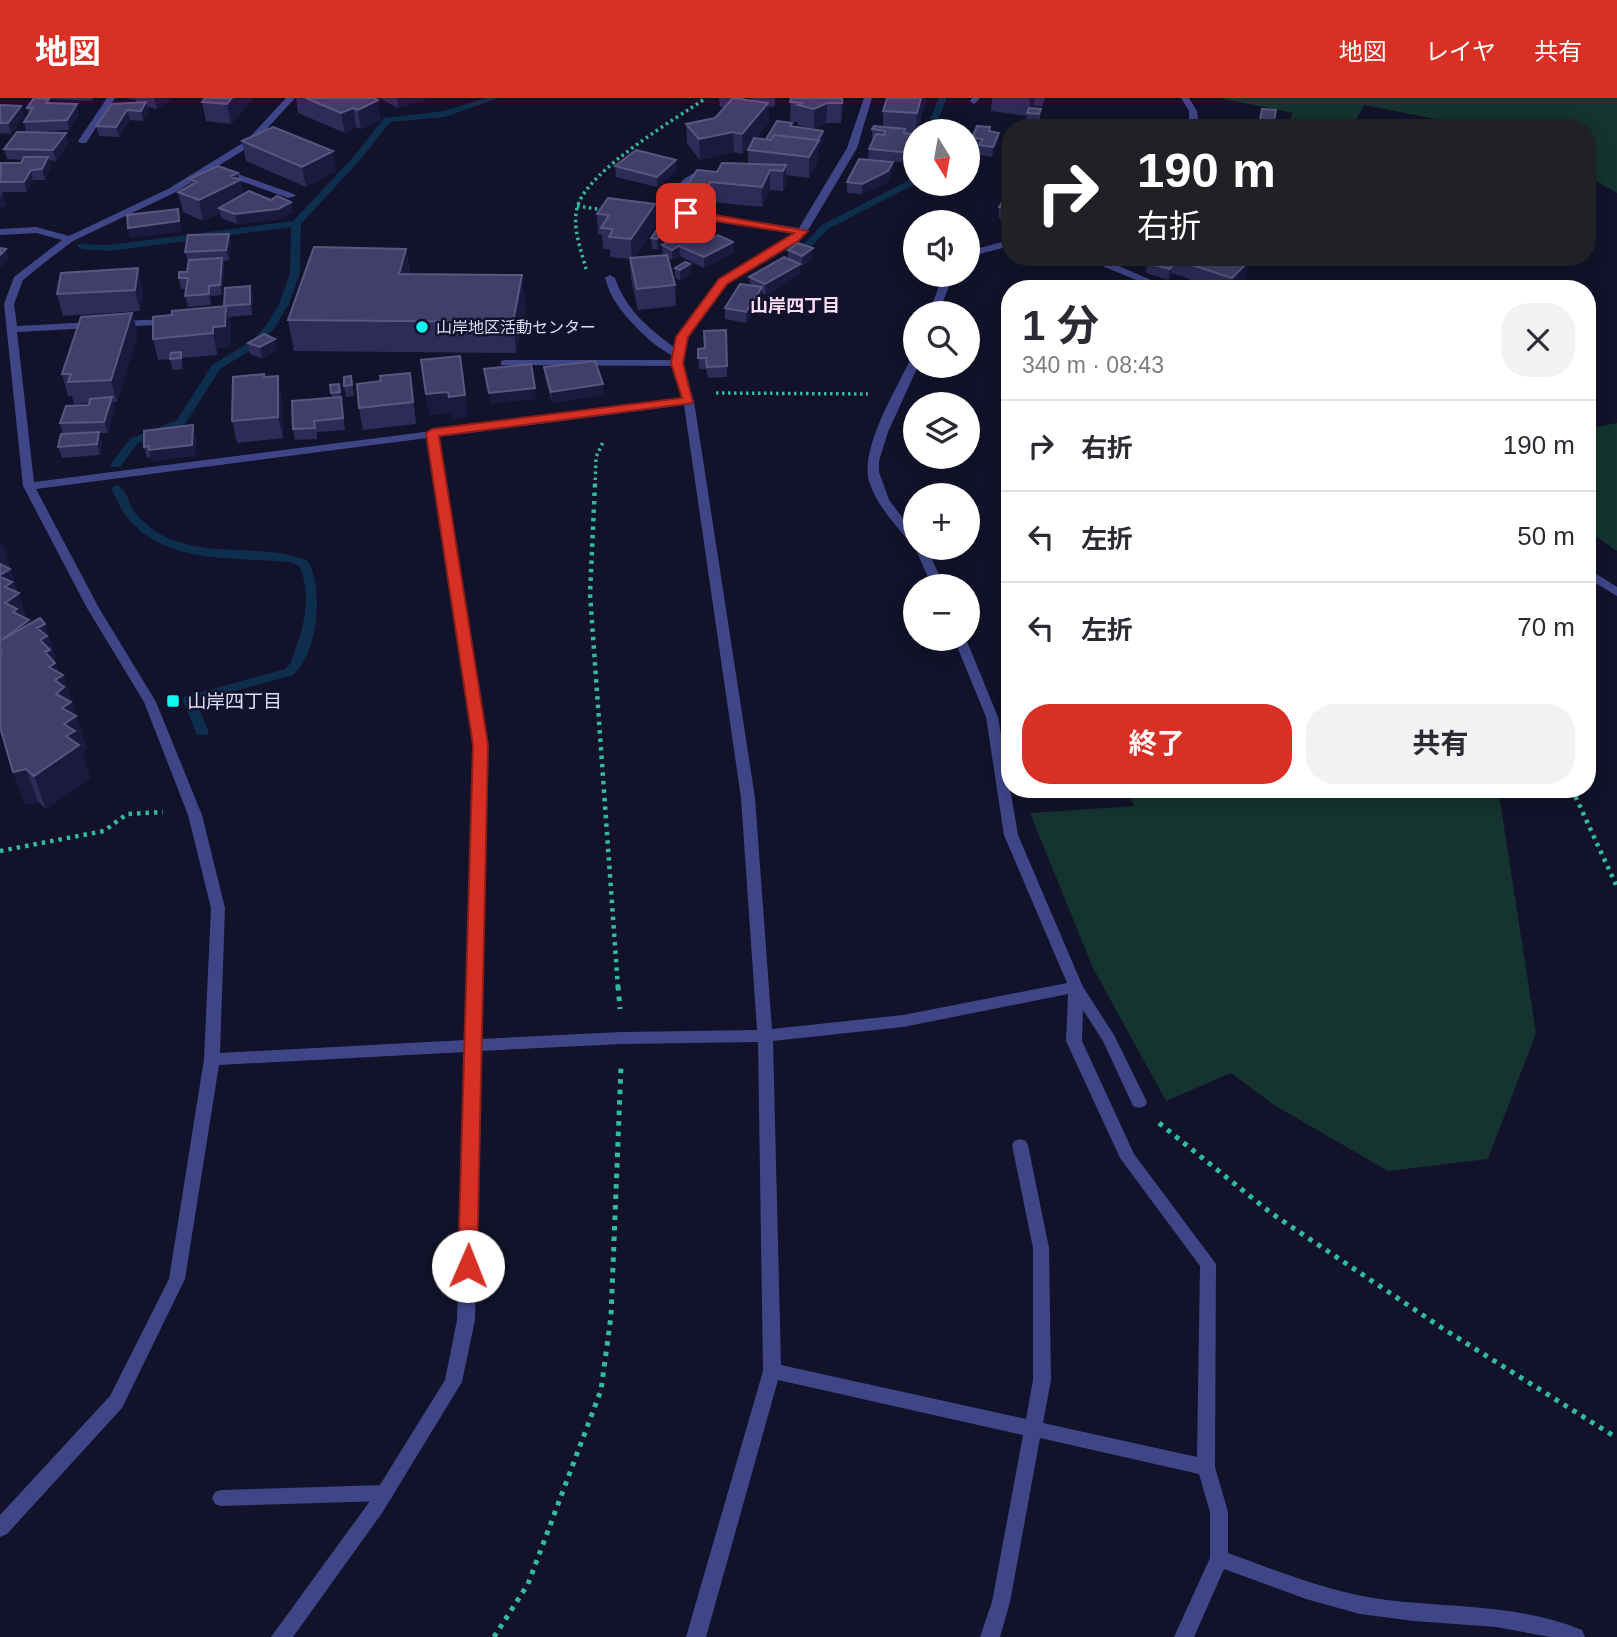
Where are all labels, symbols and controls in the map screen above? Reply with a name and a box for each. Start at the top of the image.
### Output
text: 地図 [35,33,101,70]
text: 地図 [1339,38,1387,65]
text: レイヤ [1425,38,1496,65]
text: 共有 [1534,38,1582,65]
north arrow [903,119,980,196]
map controls [903,119,980,651]
text: 190 m [1137,143,1276,197]
icon: right [1022,147,1113,238]
pin [656,183,716,243]
icon: arrive [667,194,705,232]
text: 右折 [1137,208,1201,244]
button: sound [903,210,980,287]
district label: 山岸四丁目 [750,296,840,316]
button: search [903,301,980,378]
text: 1 分 [1022,302,1099,349]
button: close [1501,303,1575,377]
marker: 山岸地区活動センター [414,319,430,335]
place label: 山岸地区活動センター [436,319,596,336]
text: 340 m · 08:43 [1022,352,1164,378]
button: layers [903,392,980,469]
icon: right [1022,427,1060,465]
text: 190 m [1503,430,1575,460]
text: 右折 [1081,433,1133,463]
button: + [903,483,980,560]
icon: left [1022,518,1060,556]
text: 50 m [1517,521,1575,551]
text: 左折 [1081,524,1133,554]
button: − [903,574,980,651]
icon: left [1022,609,1060,647]
text: 70 m [1517,612,1575,642]
text: 左折 [1081,615,1133,645]
place label: 山岸四丁目 [187,691,282,712]
marker: 山岸四丁目 [165,693,181,709]
button: 終了 [1022,704,1292,784]
button: 共有 [1306,704,1575,784]
position arrow [431,1229,505,1303]

